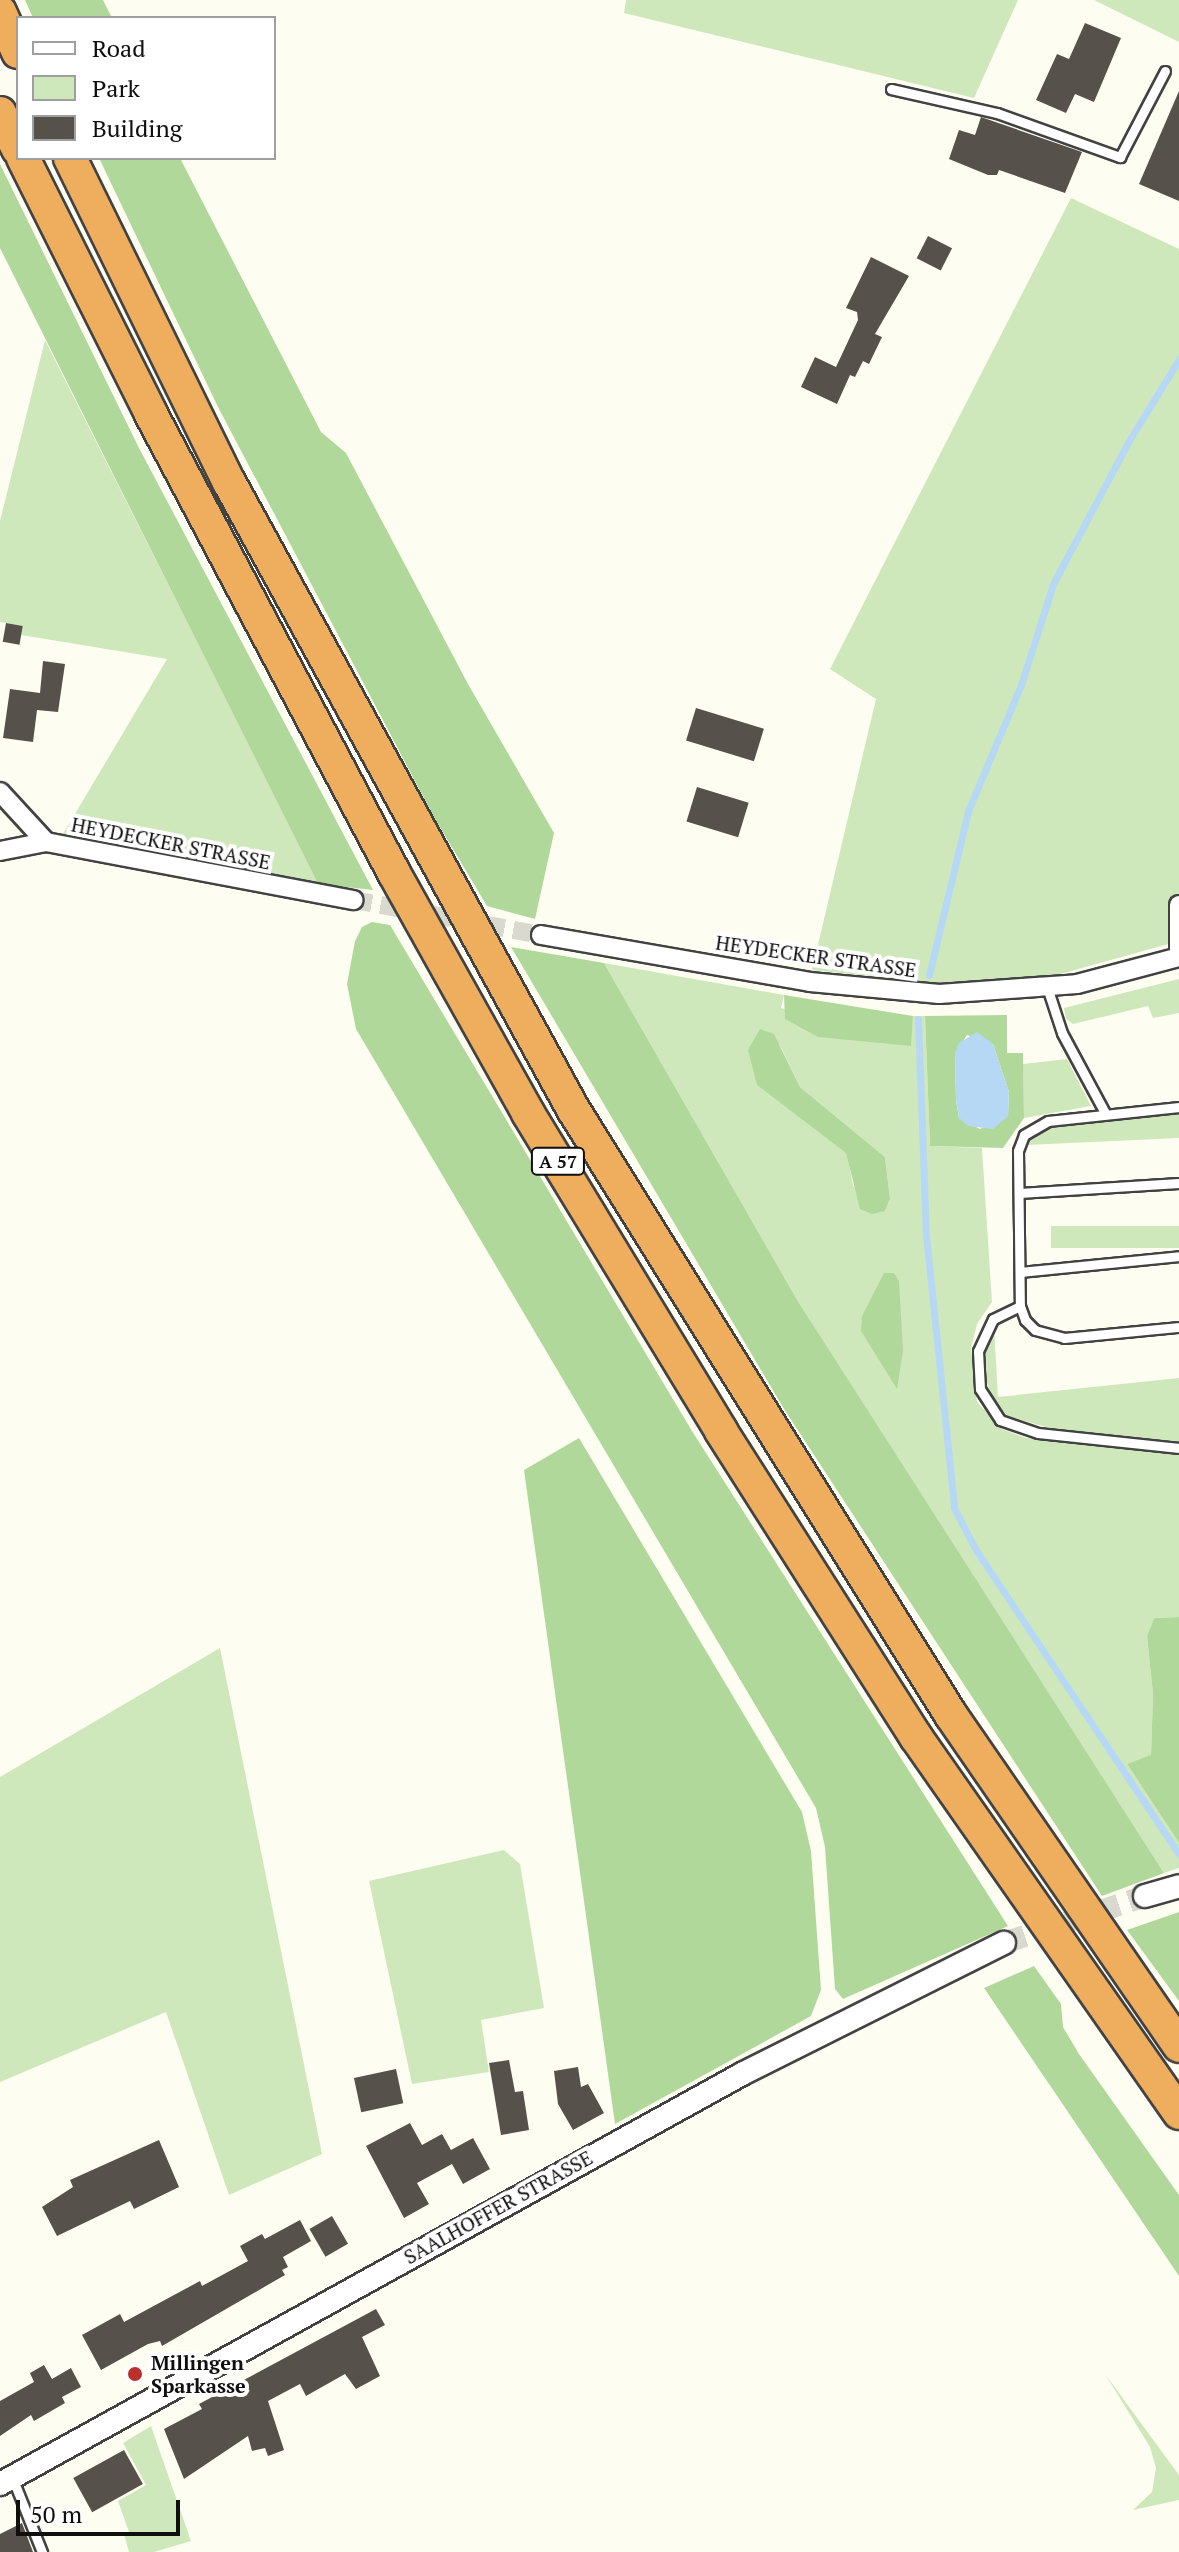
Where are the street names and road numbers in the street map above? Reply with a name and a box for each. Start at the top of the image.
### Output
street label: HEYDECKER STRASSE [69,812,273,874]
street label: HEYDECKER STRASSE [714,930,918,982]
road number: A 57 [530,1147,586,1175]
street label: SAALHOFFER STRASSE [399,2145,597,2269]

